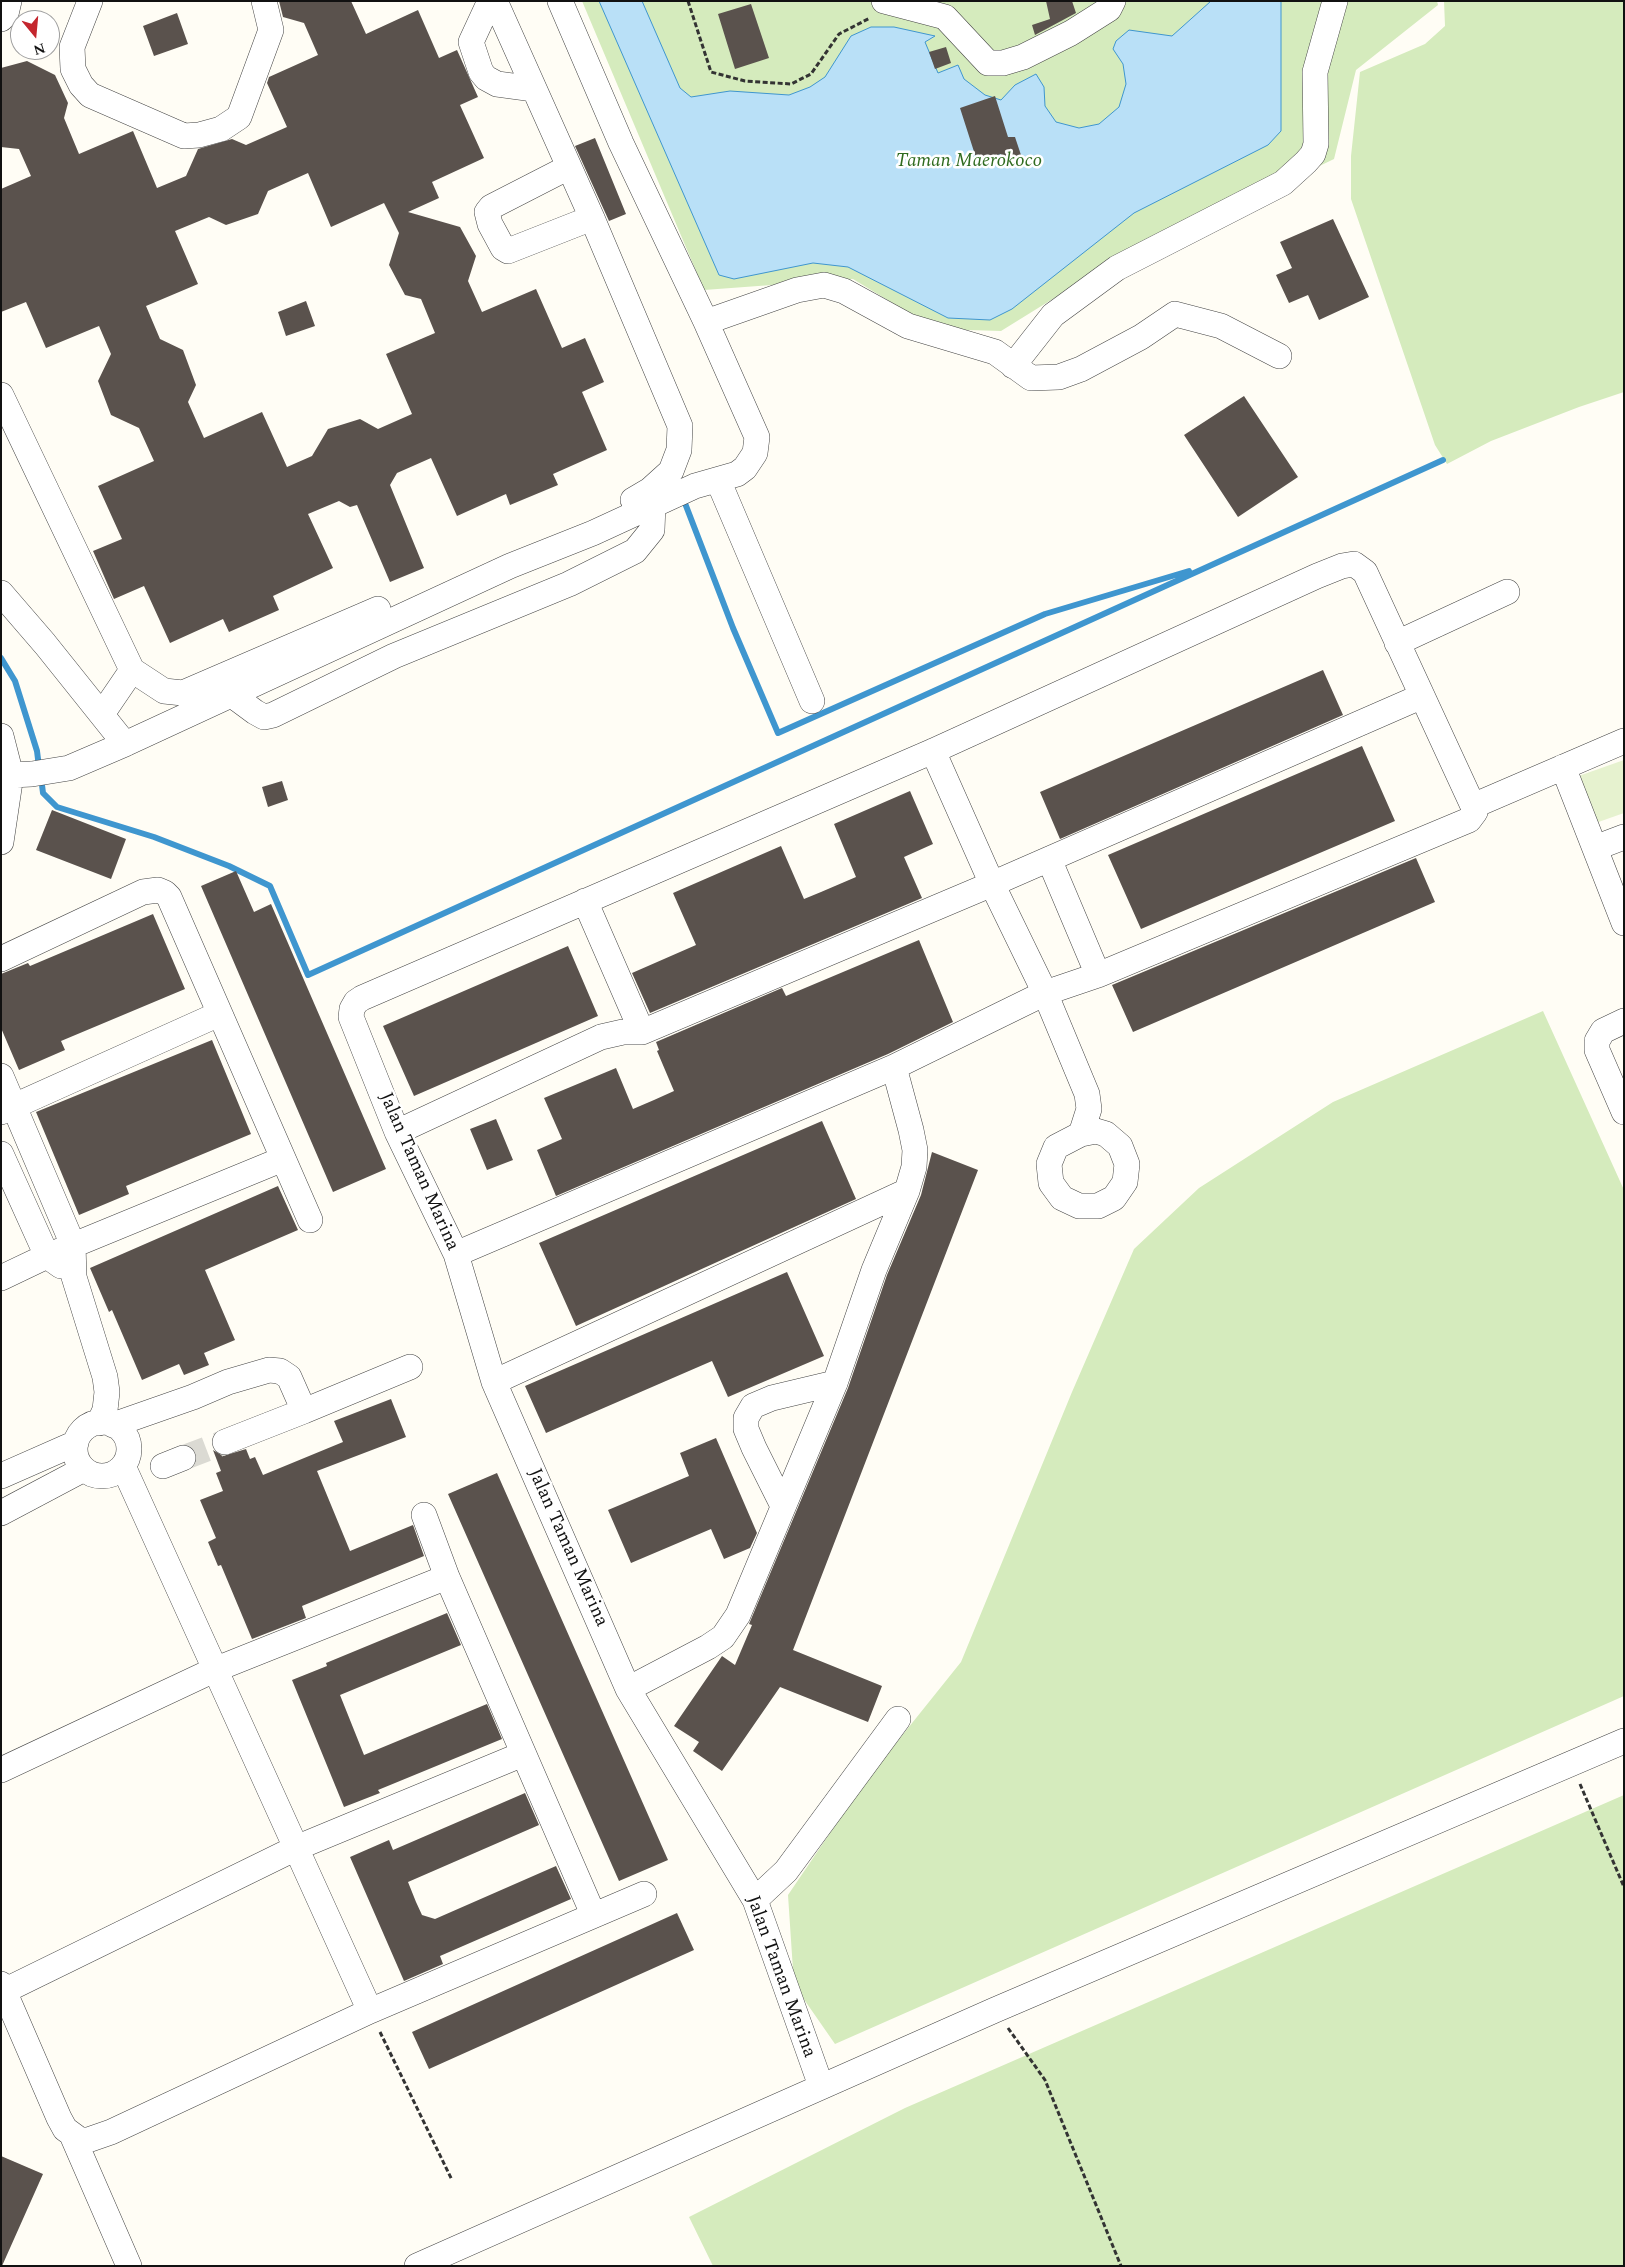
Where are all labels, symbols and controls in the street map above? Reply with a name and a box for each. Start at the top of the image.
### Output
north arrow [10,10,60,60]
text: N [31,37,48,61]
park label: Taman Maerokoco [896,151,1042,173]
street label: Jalan Taman Marina [373,1089,463,1255]
street label: Jalan Taman Marina [522,1465,612,1631]
street label: Jalan Taman Marina [740,1893,820,2061]

